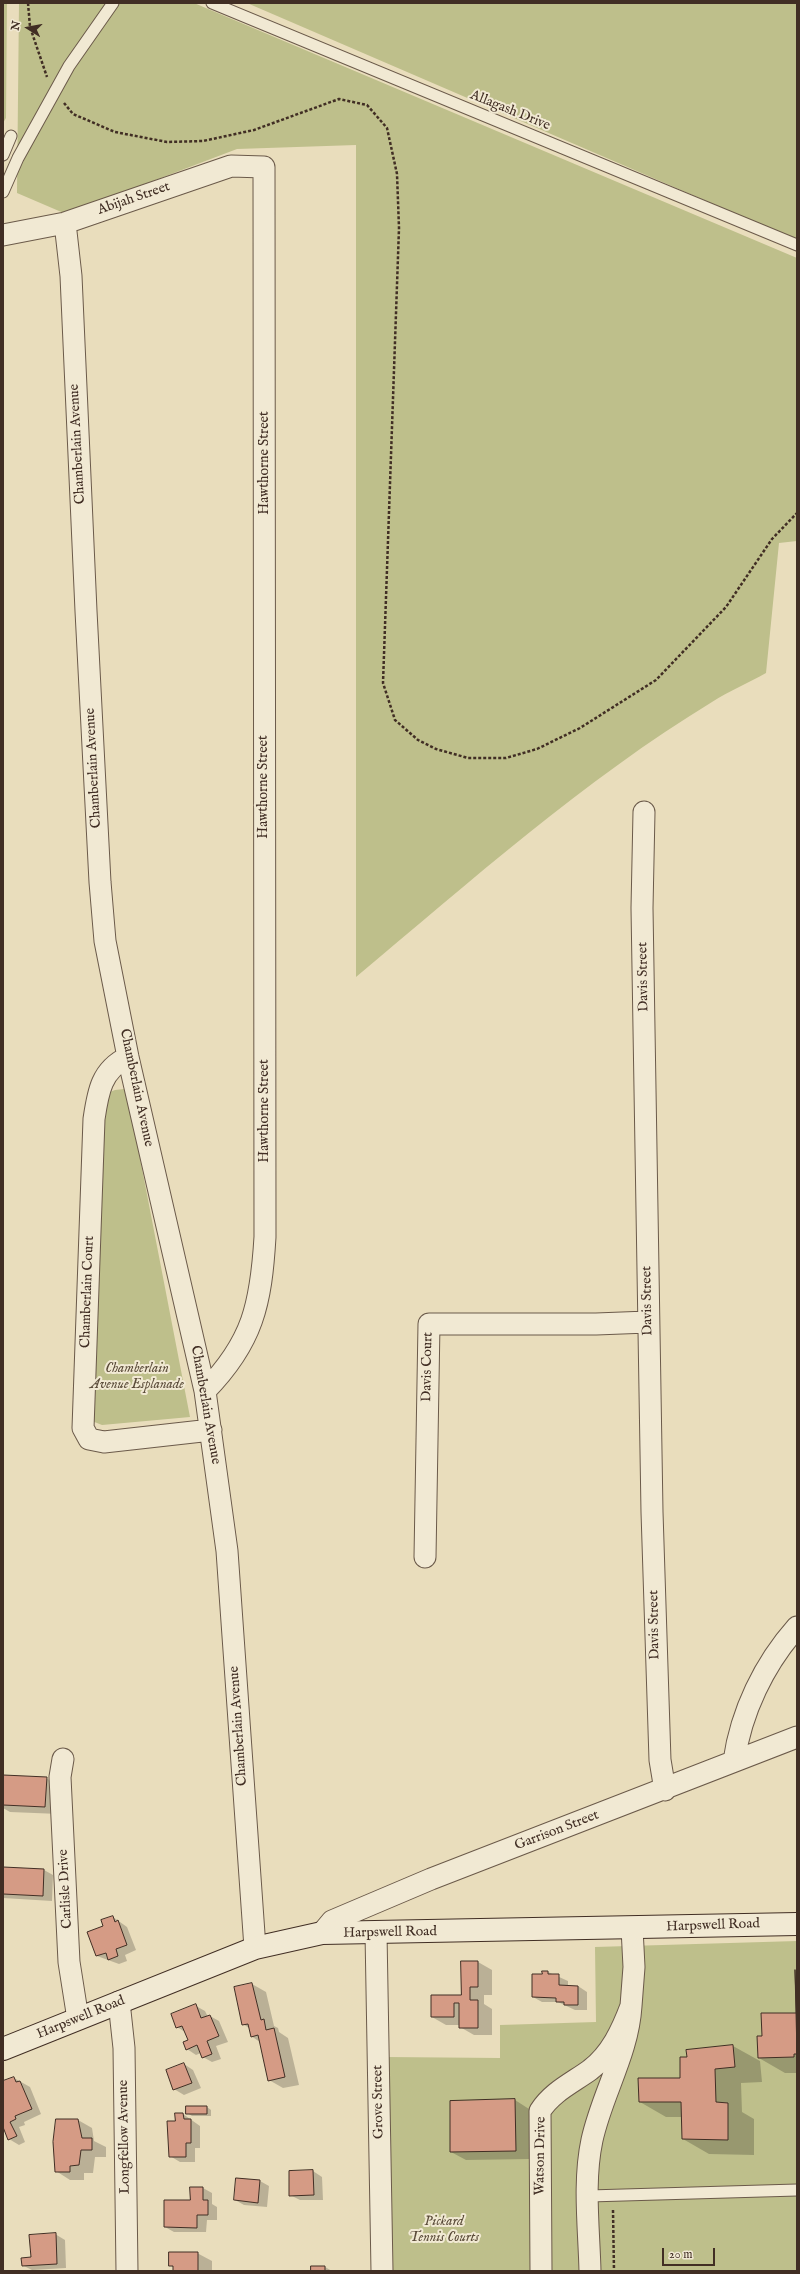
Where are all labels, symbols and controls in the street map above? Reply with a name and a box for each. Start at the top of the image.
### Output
north arrow [8,8,48,48]
text: N [8,20,24,32]
street label: Allagash Drive [468,87,552,135]
street label: Abijah Street [96,179,172,219]
street label: Chamberlain Avenue [66,384,90,504]
street label: Hawthorne Street [257,411,273,515]
street label: Chamberlain Avenue [82,708,106,828]
street label: Hawthorne Street [256,735,272,839]
street label: Davis Street [635,942,653,1012]
street label: Chamberlain Avenue [115,1027,157,1149]
street label: Hawthorne Street [257,1059,273,1163]
street label: Chamberlain Court [78,1236,98,1348]
street label: Davis Street [639,1266,657,1336]
street label: Davis Court [419,1332,437,1402]
street label: Chamberlain Avenue [186,1344,224,1466]
park label: Chamberlain Avenue Esplanade [90,1361,184,1394]
street label: Davis Street [646,1590,664,1660]
street label: Chamberlain Avenue [226,1665,252,1787]
street label: Garrison Street [512,1807,602,1855]
street label: Carlisle Drive [56,1849,76,1929]
street label: Harpswell Road [666,1916,760,1936]
street label: Harpswell Road [343,1924,437,1942]
street label: Harpswell Road [34,1993,128,2043]
street label: Grove Street [370,2065,388,2139]
street label: Longfellow Avenue [116,2080,134,2194]
street label: Watson Drive [532,2116,550,2196]
park label: Pickard Tennis Courts [409,2214,479,2246]
scale bar [664,2240,717,2266]
text: 20 m [669,2247,692,2262]

